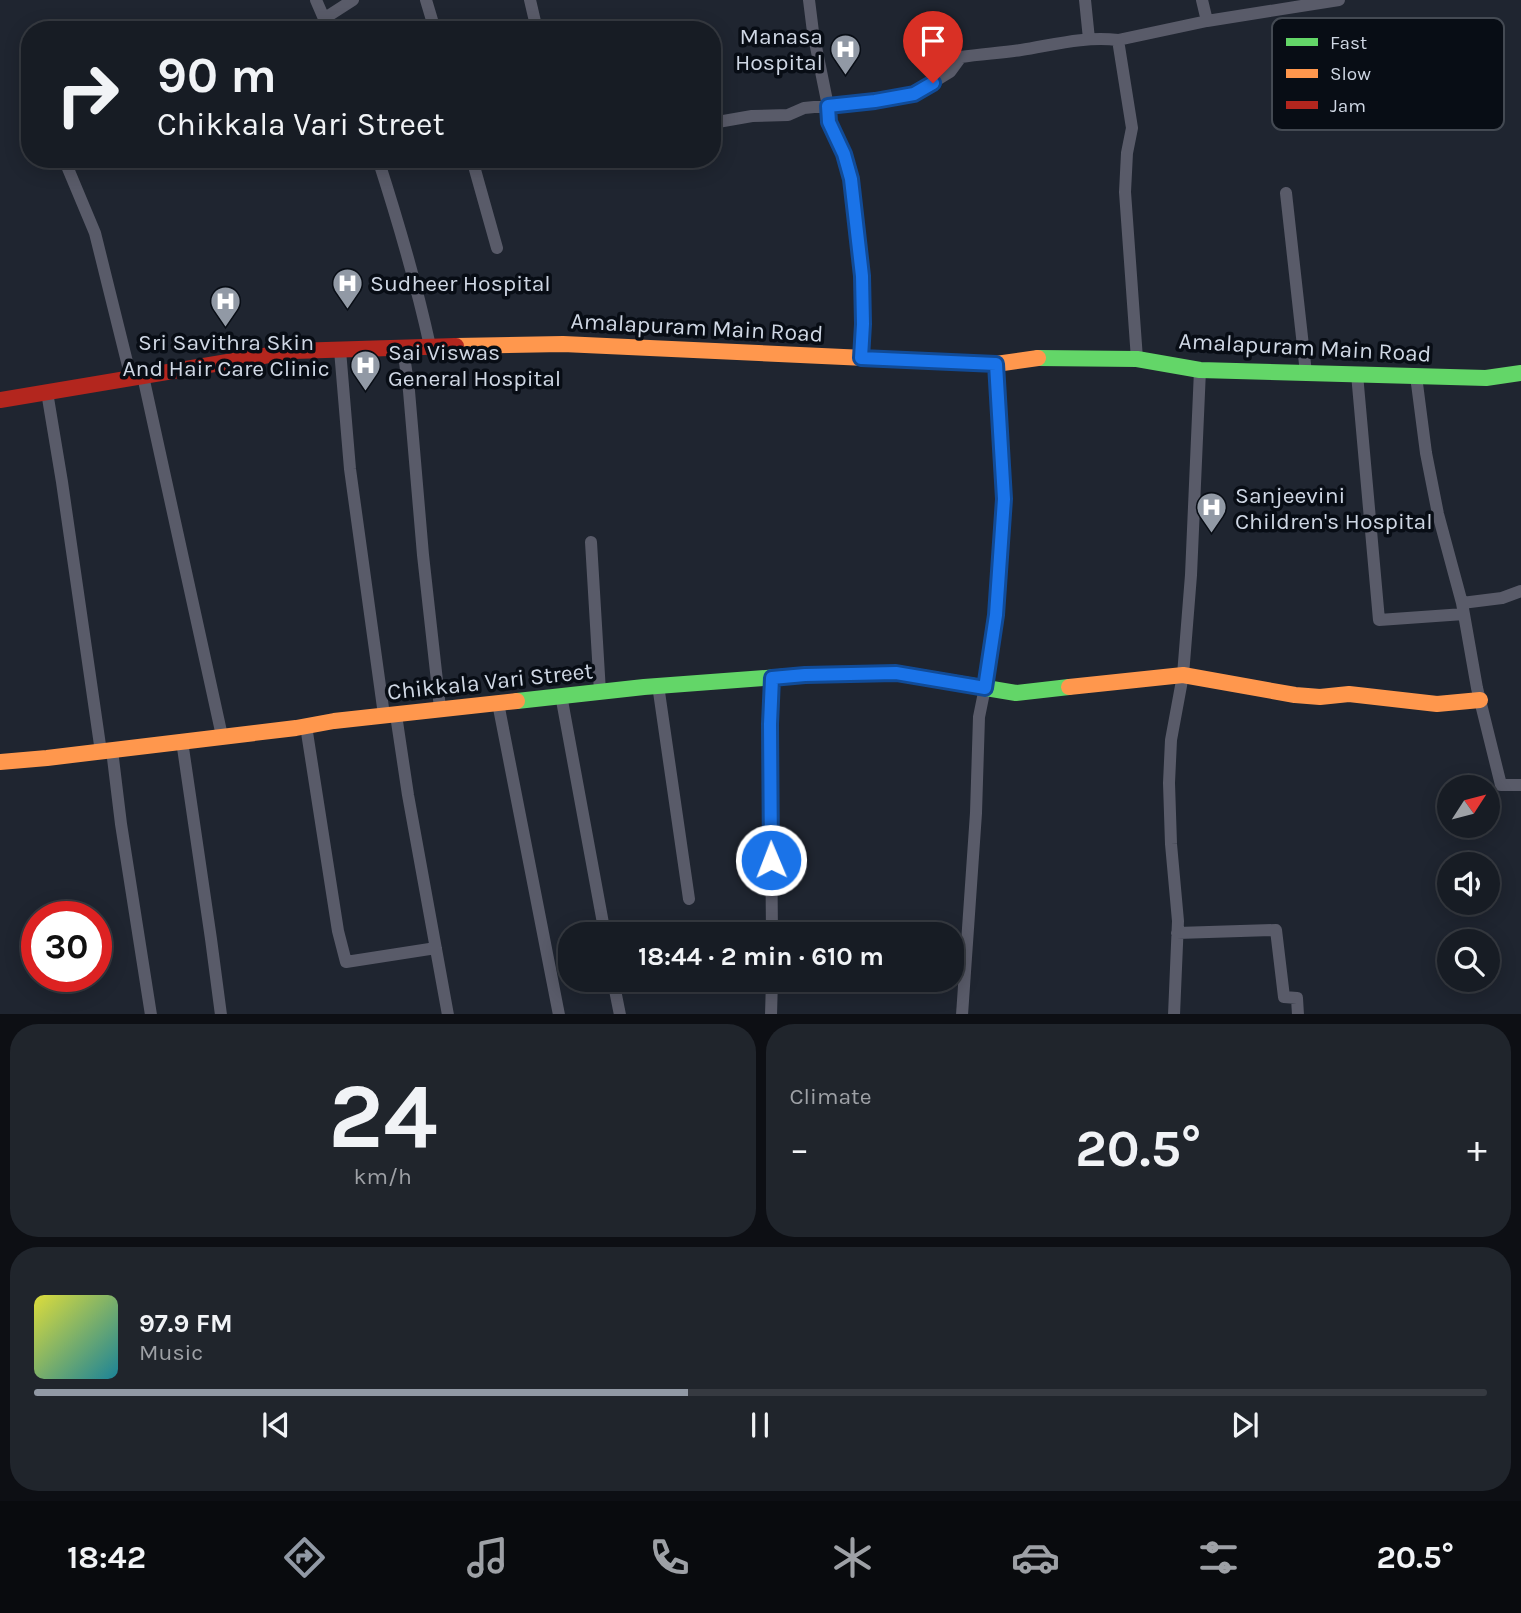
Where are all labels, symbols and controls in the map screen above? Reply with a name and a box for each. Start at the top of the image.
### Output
pin [903,11,963,83]
legend [1272,18,1504,130]
icon: arrive [914,22,952,60]
place label: Manasa Hospital [735,23,823,76]
hospital icon: Manasa Hospital [829,32,863,76]
text: Fast [1330,32,1367,54]
text: 90 m [157,47,277,104]
icon: right [42,49,133,140]
text: Slow [1330,63,1371,85]
text: Jam [1330,95,1366,117]
text: Chikkala Vari Street [157,106,444,143]
hospital icon: Sudheer Hospital [330,266,364,310]
place label: Sudheer Hospital [370,270,551,297]
hospital icon: Sri Savithra Skin And Hair Care Clinic [209,284,243,328]
street label: Amalapuram Main Road [570,307,824,348]
street label: Amalapuram Main Road [1178,327,1432,368]
place label: Sri Savithra Skin And Hair Care Clinic [122,329,330,382]
place label: Sai Viswas General Hospital [388,339,561,392]
hospital icon: Sai Viswas General Hospital [348,348,382,392]
place label: Sanjeevini Children's Hospital [1235,482,1433,535]
hospital icon: Sanjeevini Children's Hospital [1195,491,1229,535]
street label: Chikkala Vari Street [386,657,595,706]
north arrow [1437,775,1500,838]
map controls [1437,775,1500,992]
position arrow [734,823,808,897]
button: sound [1437,852,1500,915]
speed limit sign: 30 [21,901,112,992]
button: search [1437,929,1500,992]
text: 18:44 · 2 min · 610 m [638,941,884,972]
text: 24 [328,1064,437,1170]
text: Climate [790,1083,872,1110]
text: 20.5° [1075,1118,1201,1179]
text: − [790,1127,809,1172]
text: + [1467,1127,1487,1172]
text: km/h [354,1163,412,1190]
text: 97.9 FM [139,1308,233,1339]
text: Music [139,1339,203,1366]
icon: previous [257,1406,295,1444]
icon: pause [741,1406,779,1444]
icon: next [1226,1406,1264,1444]
icon: directions [280,1533,329,1582]
icon: music [463,1533,512,1582]
icon: phone [645,1533,694,1582]
icon: climate [828,1533,877,1582]
icon: car [1011,1533,1060,1582]
icon: filters [1194,1533,1243,1582]
text: 18:42 [67,1539,146,1576]
text: 20.5° [1376,1539,1454,1576]

